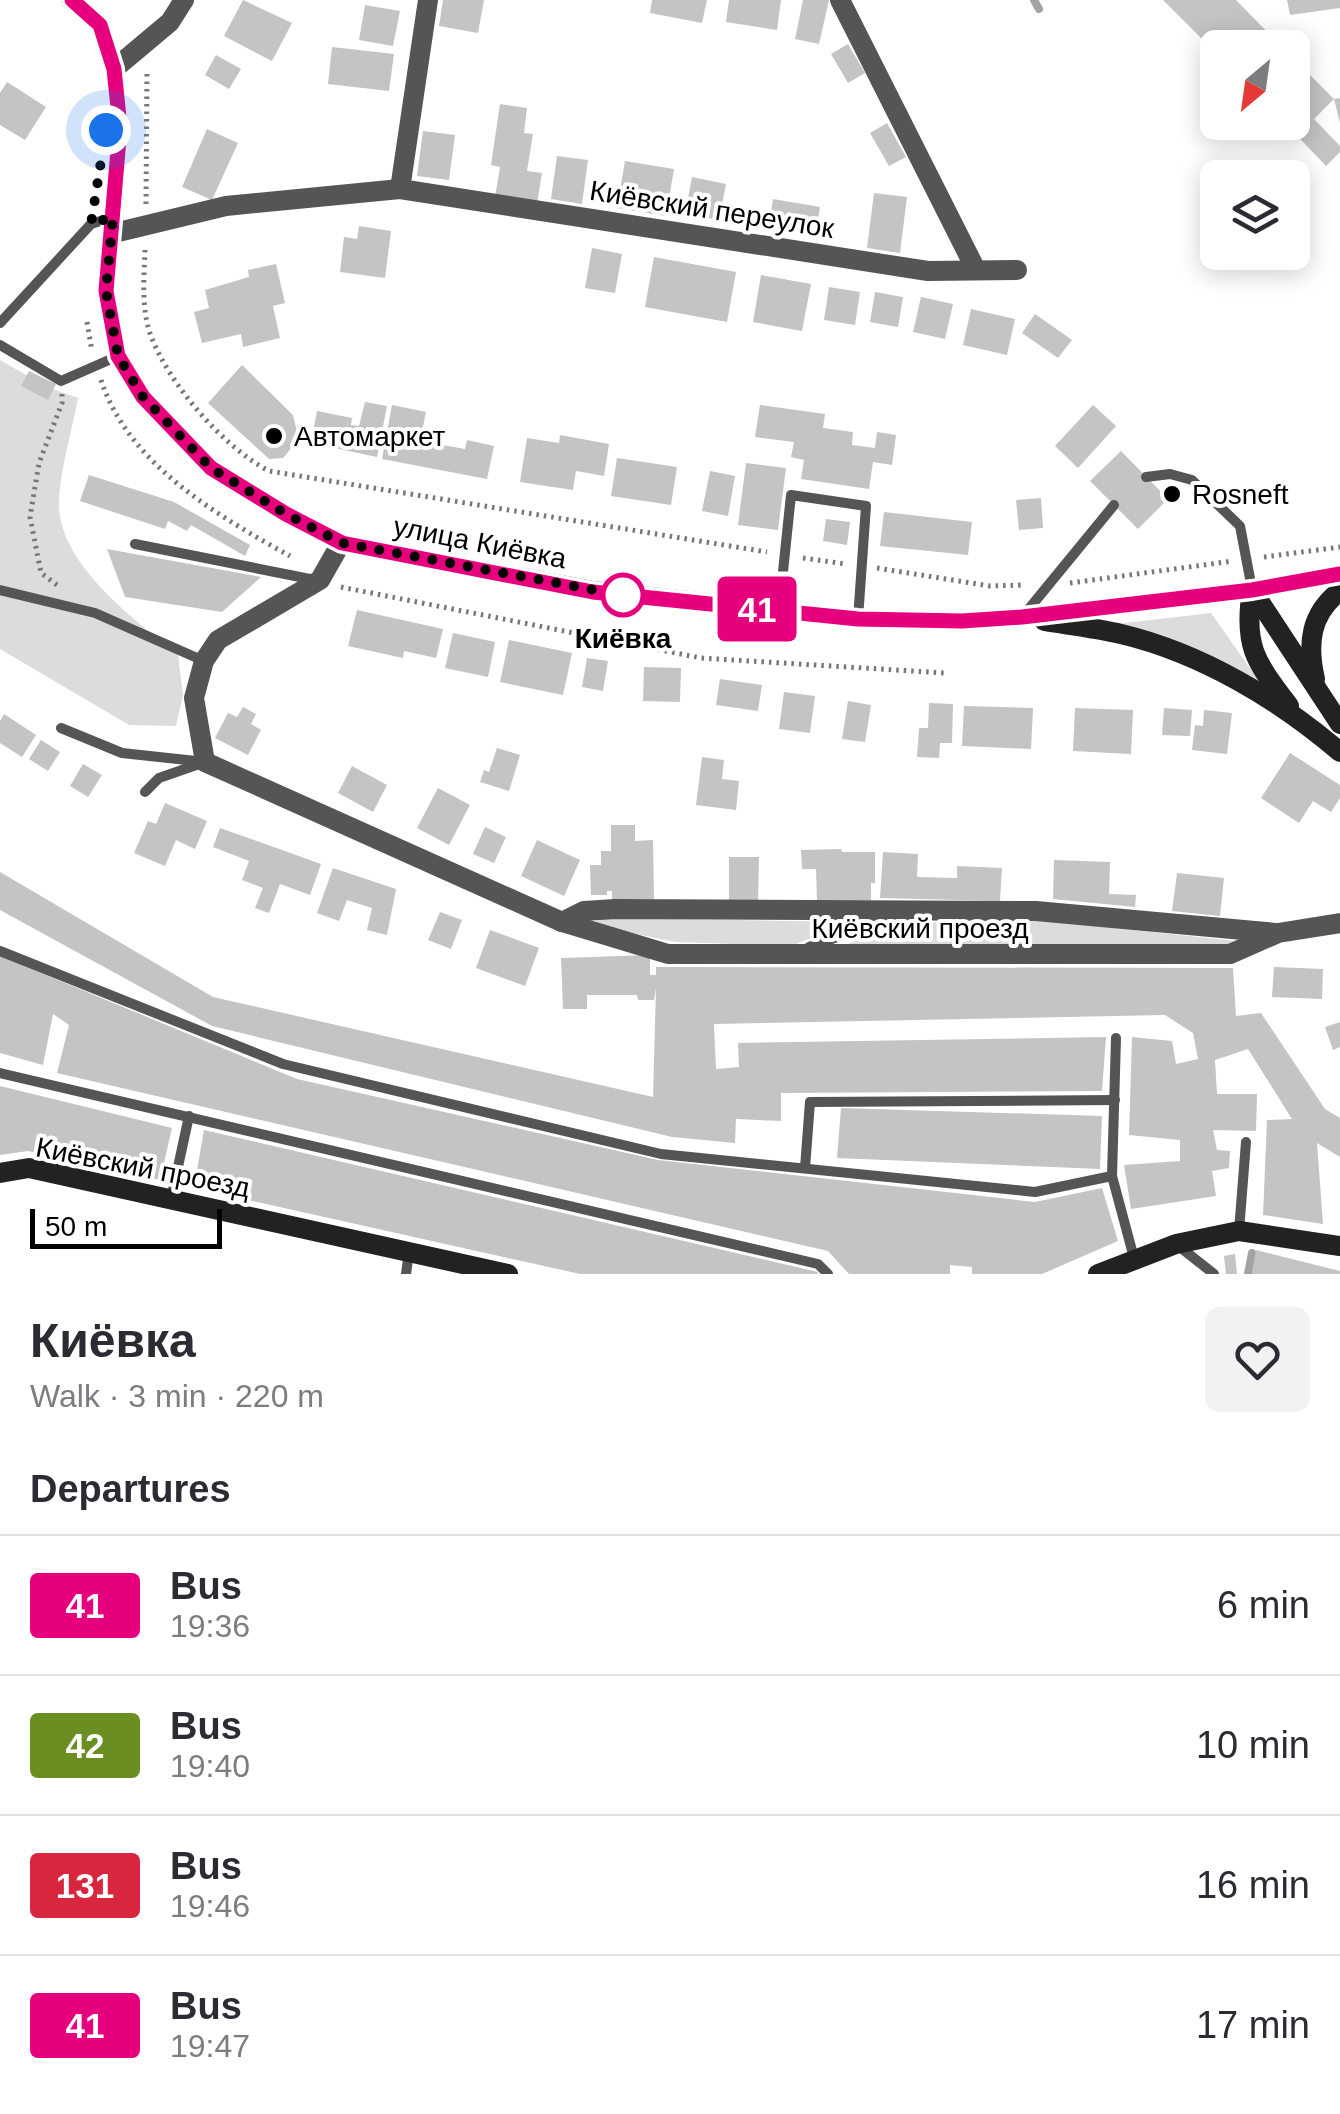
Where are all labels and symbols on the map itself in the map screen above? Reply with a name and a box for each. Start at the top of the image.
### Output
north arrow [1200,30,1310,140]
your location [81,105,131,155]
street label: Киёвский переулок [588,175,837,244]
place label: Автомаркет [294,421,446,452]
marker: Автомаркет [263,425,285,447]
place label: Rosneft [1192,479,1289,510]
marker: Rosneft [1161,483,1183,505]
street label: улица Киёвка [391,511,569,575]
marker: Киёвка [602,574,644,616]
line badge: 41 [712,576,802,642]
place label: Киёвка [575,623,672,654]
street label: Киёвский проезд [811,913,1029,944]
street label: Киёвский проезд [33,1132,252,1203]
scale bar [30,1204,222,1248]

